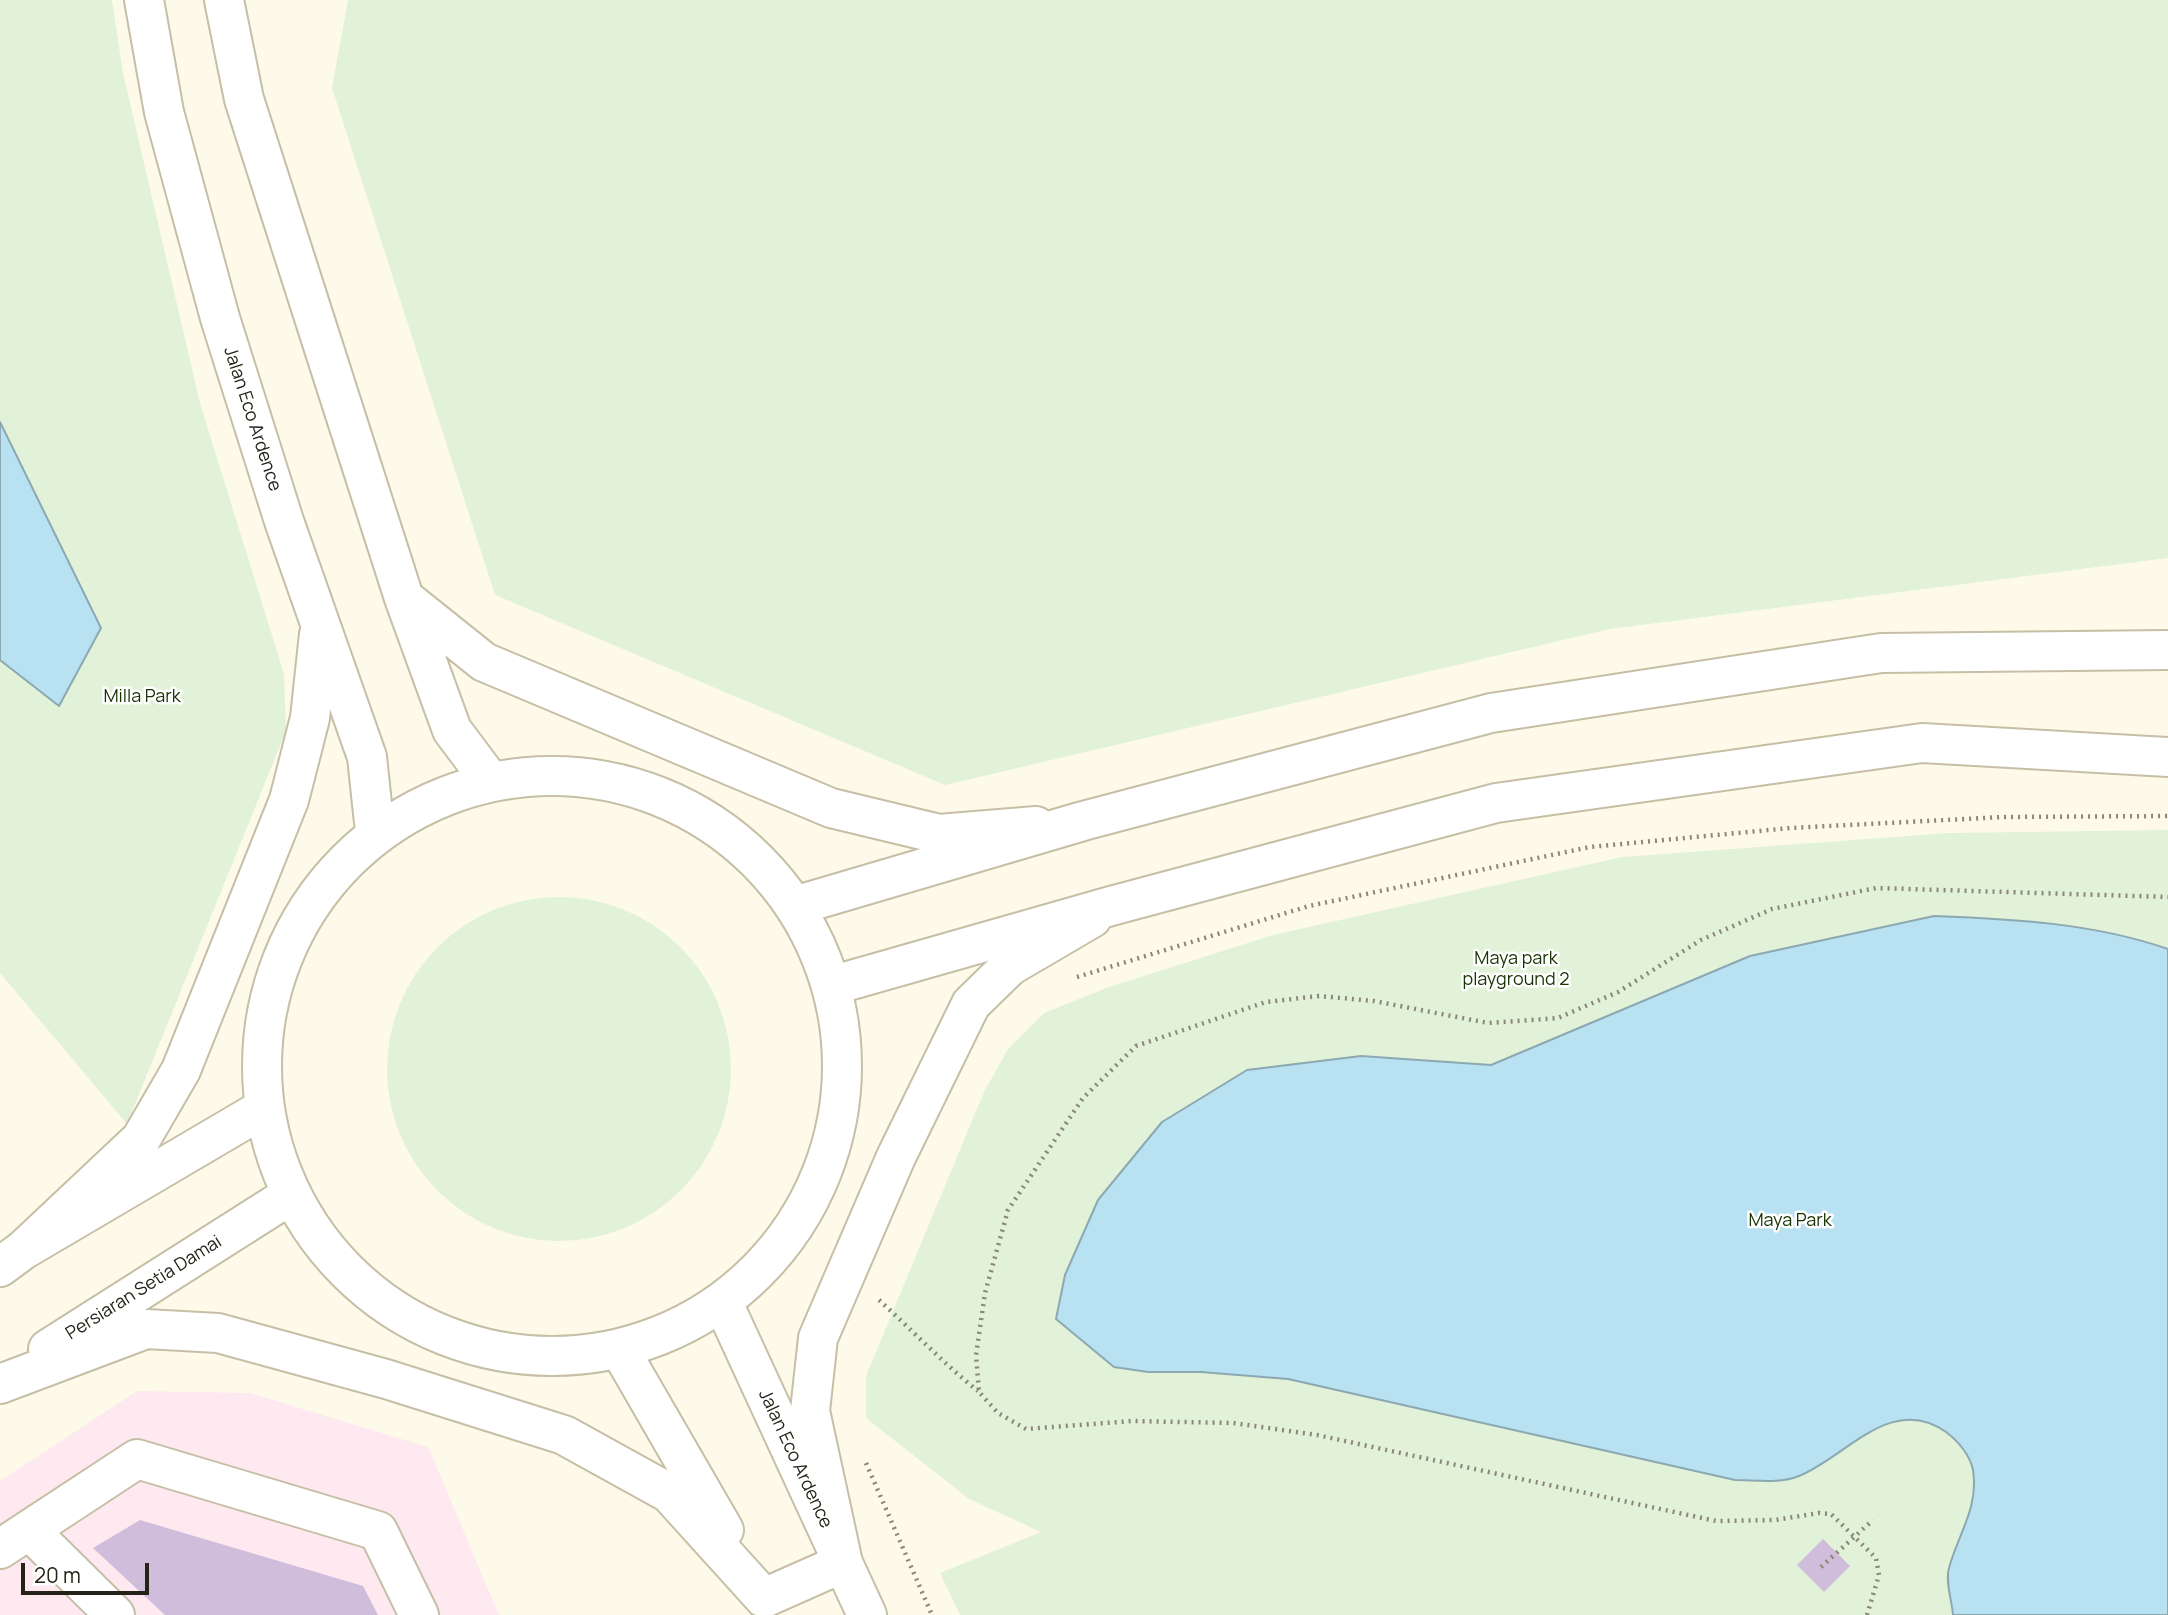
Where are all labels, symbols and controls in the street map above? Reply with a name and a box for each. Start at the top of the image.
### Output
street label: Jalan Eco Ardence [218,344,286,494]
park label: Milla Park [103,686,181,708]
park label: Maya park playground 2 [1462,948,1570,990]
park label: Maya Park [1748,1210,1832,1232]
street label: Persiaran Setia Damai [62,1231,226,1345]
street label: Jalan Eco Ardence [753,1386,837,1532]
scale bar [24,1548,152,1592]
text: 20 m [34,1561,81,1589]

